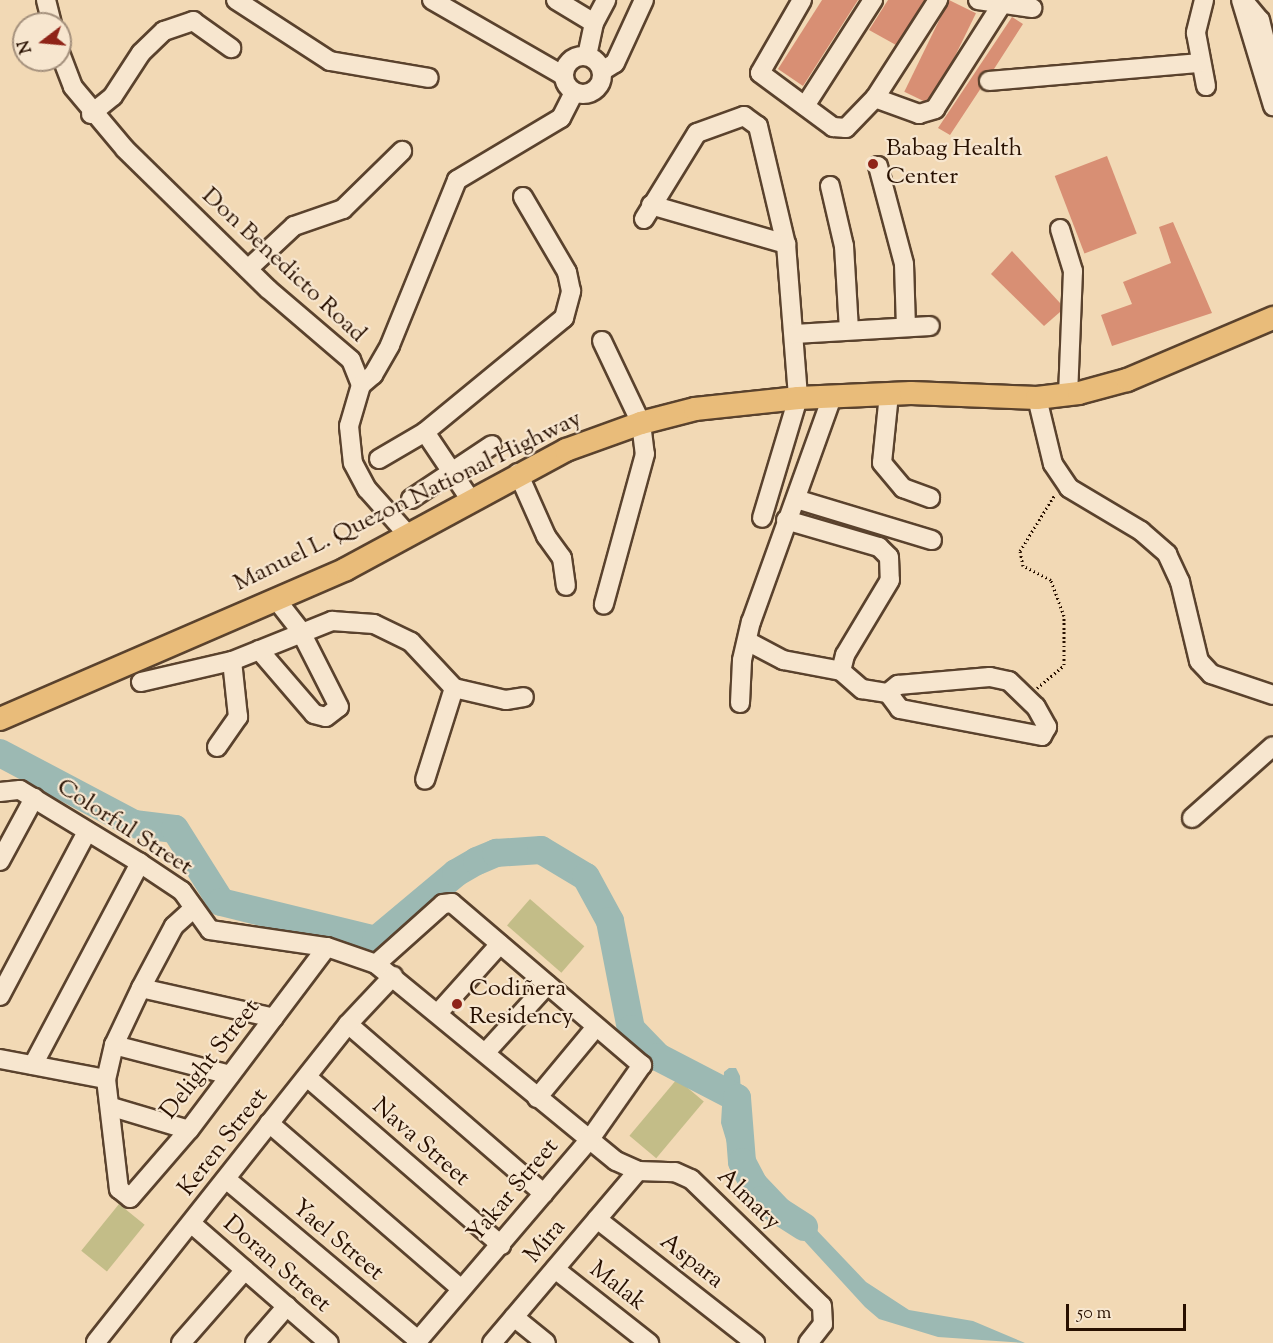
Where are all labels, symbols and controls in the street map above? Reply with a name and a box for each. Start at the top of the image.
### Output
north arrow [12,12,72,72]
text: N [13,37,39,56]
place label: Babag Health Center [886,136,1023,192]
marker: Babag Health Center [864,155,882,173]
street label: Don Benedicto Road [195,182,371,350]
street label: Manuel L. Quezon National Highway [230,405,586,599]
street label: Colorful Street [51,773,197,883]
place label: Codiñera Residency [469,976,573,1032]
street label: Delight Street [155,994,267,1126]
marker: Codiñera Residency [450,997,464,1011]
street label: Keren Street [173,1083,275,1203]
street label: Nava Street [365,1093,475,1193]
street label: Yakar Street [462,1133,566,1249]
street label: Almaty [710,1163,786,1237]
street label: Yael Street [285,1194,389,1288]
street label: Doran Street [216,1210,336,1320]
street label: Mira [519,1214,573,1270]
street label: Aspara [653,1228,729,1296]
street label: Malak [583,1256,651,1318]
scale bar [1069,1292,1189,1330]
text: 50 m [1077,1301,1111,1327]

